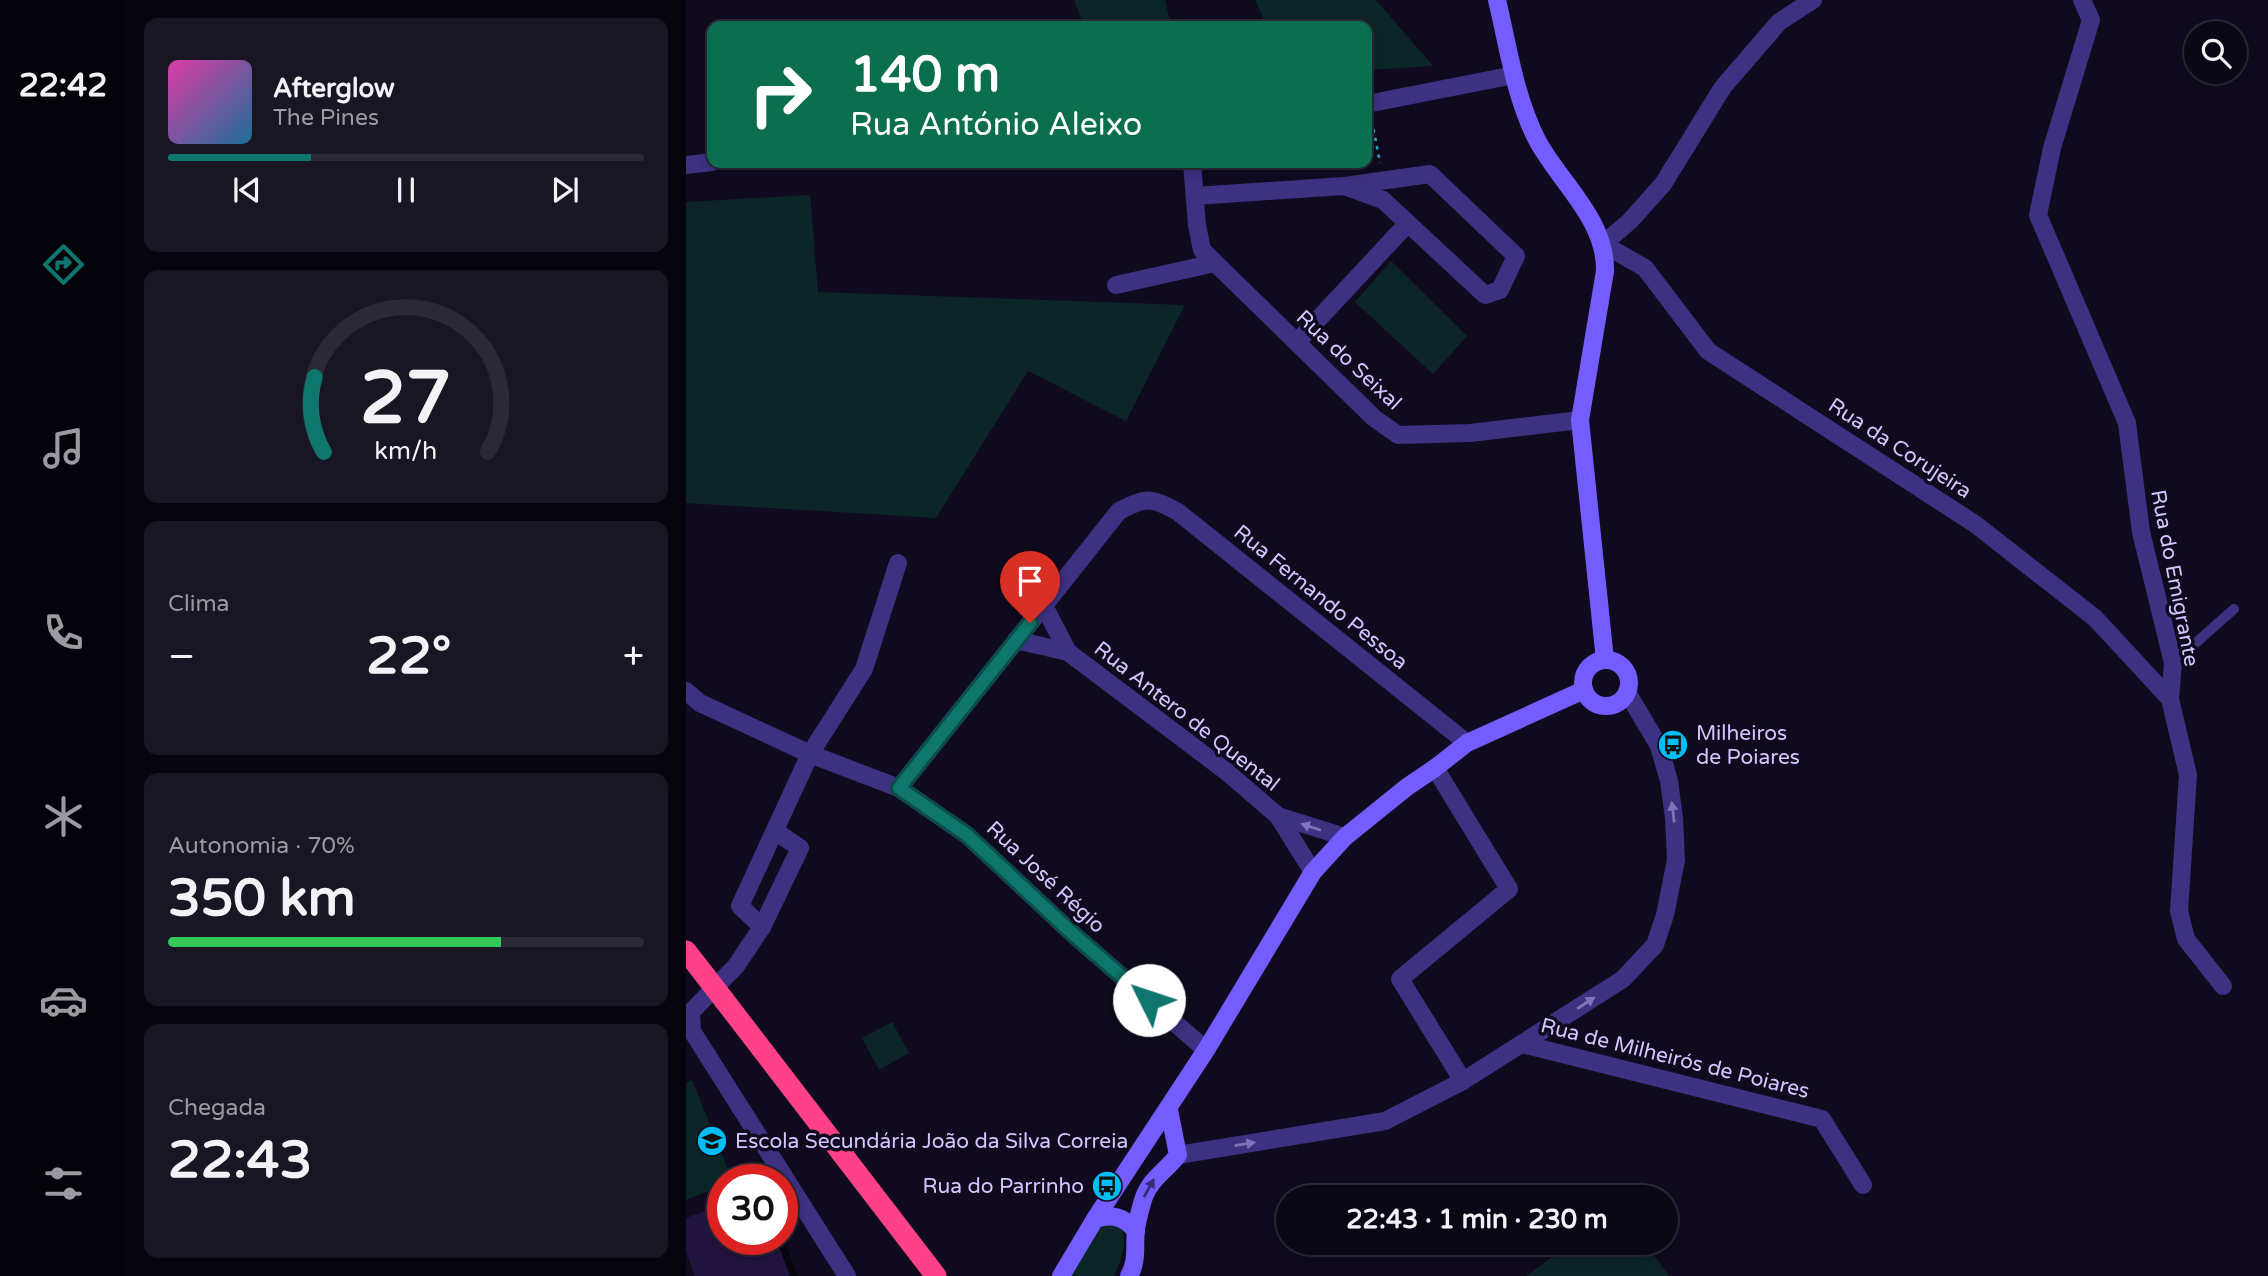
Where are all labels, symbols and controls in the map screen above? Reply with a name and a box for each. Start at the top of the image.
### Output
map controls [2184,21,2247,84]
button: search [2184,21,2247,84]
text: 140 m [850,46,1000,105]
icon: right [735,49,826,140]
text: 22:42 [19,67,107,105]
text: Afterglow [273,73,395,104]
text: The Pines [273,104,379,132]
text: Rua António Aleixo [850,106,1142,144]
icon: previous [228,171,266,209]
icon: pause [387,171,425,209]
icon: next [546,171,584,209]
icon: directions [39,240,88,289]
street label: Rua do Seixal [1291,305,1407,416]
text: 27 [360,356,452,444]
street label: Rua da Corujeira [1823,393,1976,504]
icon: music [39,424,88,473]
text: km/h [375,436,437,466]
street label: Rua do Emigrante [2145,488,2204,669]
street label: Rua Fernando Pessoa [1229,520,1413,675]
pin [1000,551,1060,623]
icon: arrive [1011,562,1049,600]
text: Clima [168,590,229,618]
icon: phone [39,608,88,657]
text: 22° [366,625,451,688]
text: − [168,634,195,680]
text: + [623,634,644,680]
street label: Rua Antero de Quental [1089,636,1284,797]
place label: Milheiros de Poiares [1696,721,1800,770]
bus stop icon: Milheiros de Poiares [1656,728,1690,762]
icon: climate [39,792,88,841]
one-way arrow [1668,800,1679,822]
street label: Rua José Régio [981,816,1110,939]
one-way arrow [1301,821,1322,831]
text: Autonomia · 70% [168,832,355,860]
text: 350 km [168,867,356,930]
position arrow [1112,963,1186,1037]
icon: car [39,976,88,1025]
one-way arrow [1576,997,1595,1010]
street label: Rua de Milheirós de Poiares [1538,1013,1812,1104]
text: Chegada [168,1094,266,1122]
school or university icon: Escola Secundária João da Silva Correia [695,1124,729,1158]
text: 22:43 [168,1129,312,1192]
place label: Escola Secundária João da Silva Correia [735,1129,1128,1154]
one-way arrow [1234,1138,1256,1149]
icon: filters [39,1159,88,1208]
speed limit sign: 30 [707,1164,798,1255]
bus stop icon: Rua do Parrinho [1090,1169,1124,1203]
place label: Rua do Parrinho [922,1174,1084,1199]
one-way arrow [1143,1178,1155,1198]
text: 22:43 · 1 min · 230 m [1346,1204,1608,1235]

